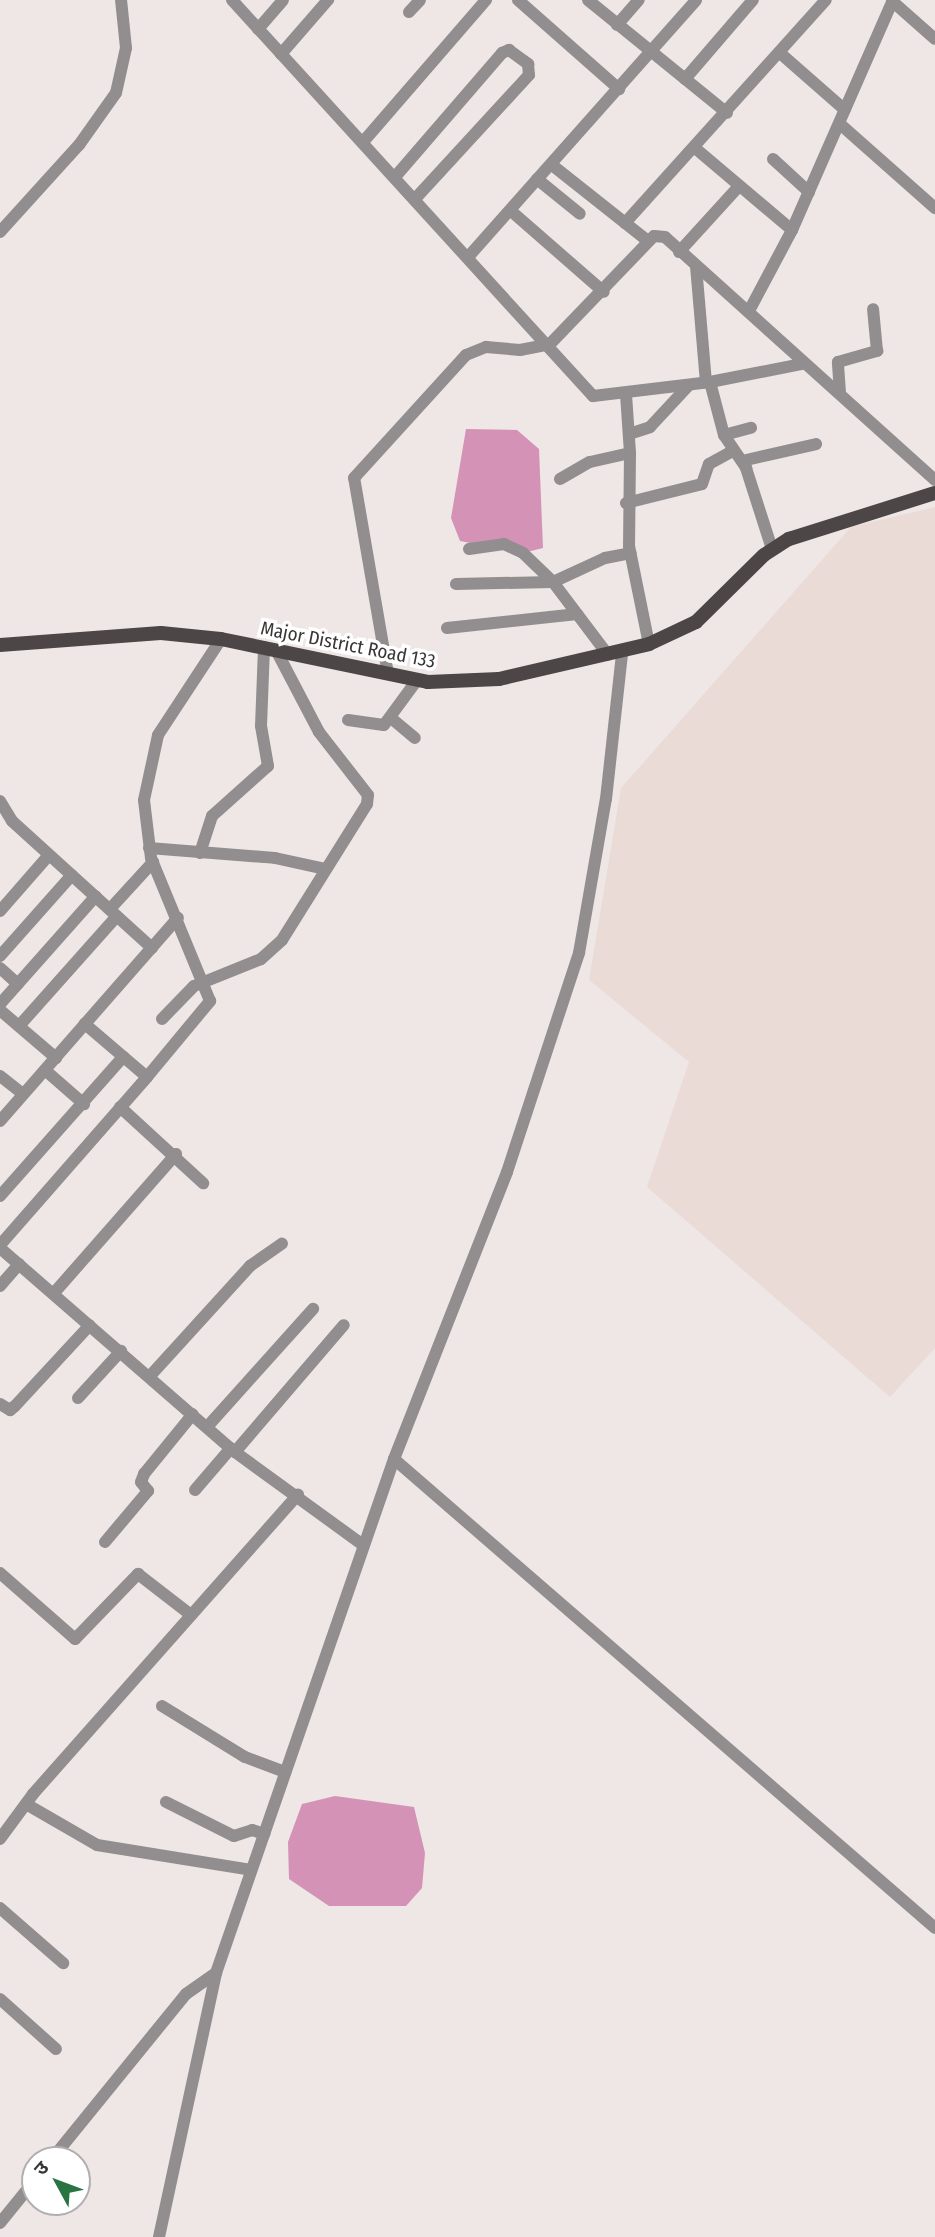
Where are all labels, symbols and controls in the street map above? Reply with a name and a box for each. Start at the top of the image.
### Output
street label: Major District Road 133 [259,617,437,673]
north arrow [21,2146,91,2216]
text: उ [29,2156,54,2180]

